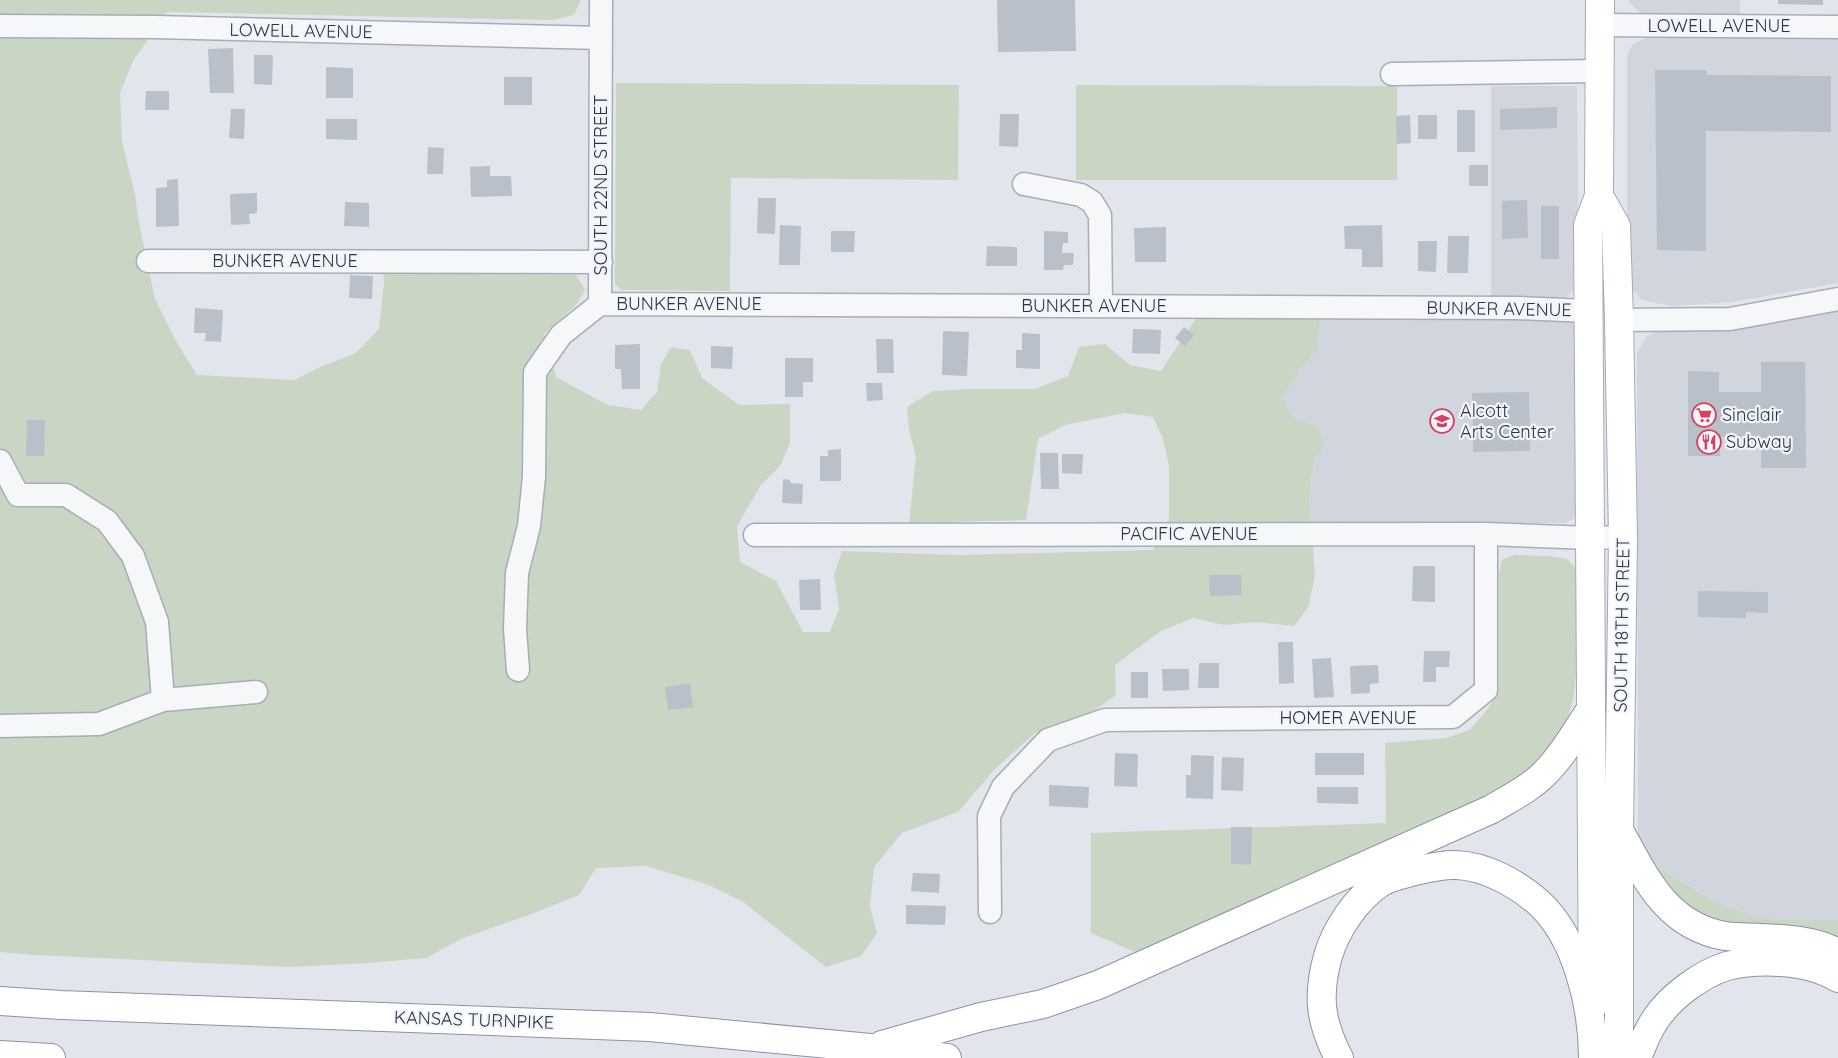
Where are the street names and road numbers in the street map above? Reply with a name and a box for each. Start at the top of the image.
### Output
street label: LOWELL AVENUE [1647,14,1791,37]
street label: LOWELL AVENUE [229,18,373,43]
street label: SOUTH 22ND STREET [589,94,612,275]
street label: BUNKER AVENUE [212,249,358,272]
street label: BUNKER AVENUE [616,292,762,315]
street label: BUNKER AVENUE [1021,294,1167,317]
street label: BUNKER AVENUE [1426,296,1572,321]
street label: PACIFIC AVENUE [1120,522,1258,545]
street label: SOUTH 18TH STREET [1608,537,1635,713]
street label: HOMER AVENUE [1279,706,1417,729]
street label: KANSAS TURNPIKE [394,1005,554,1034]

